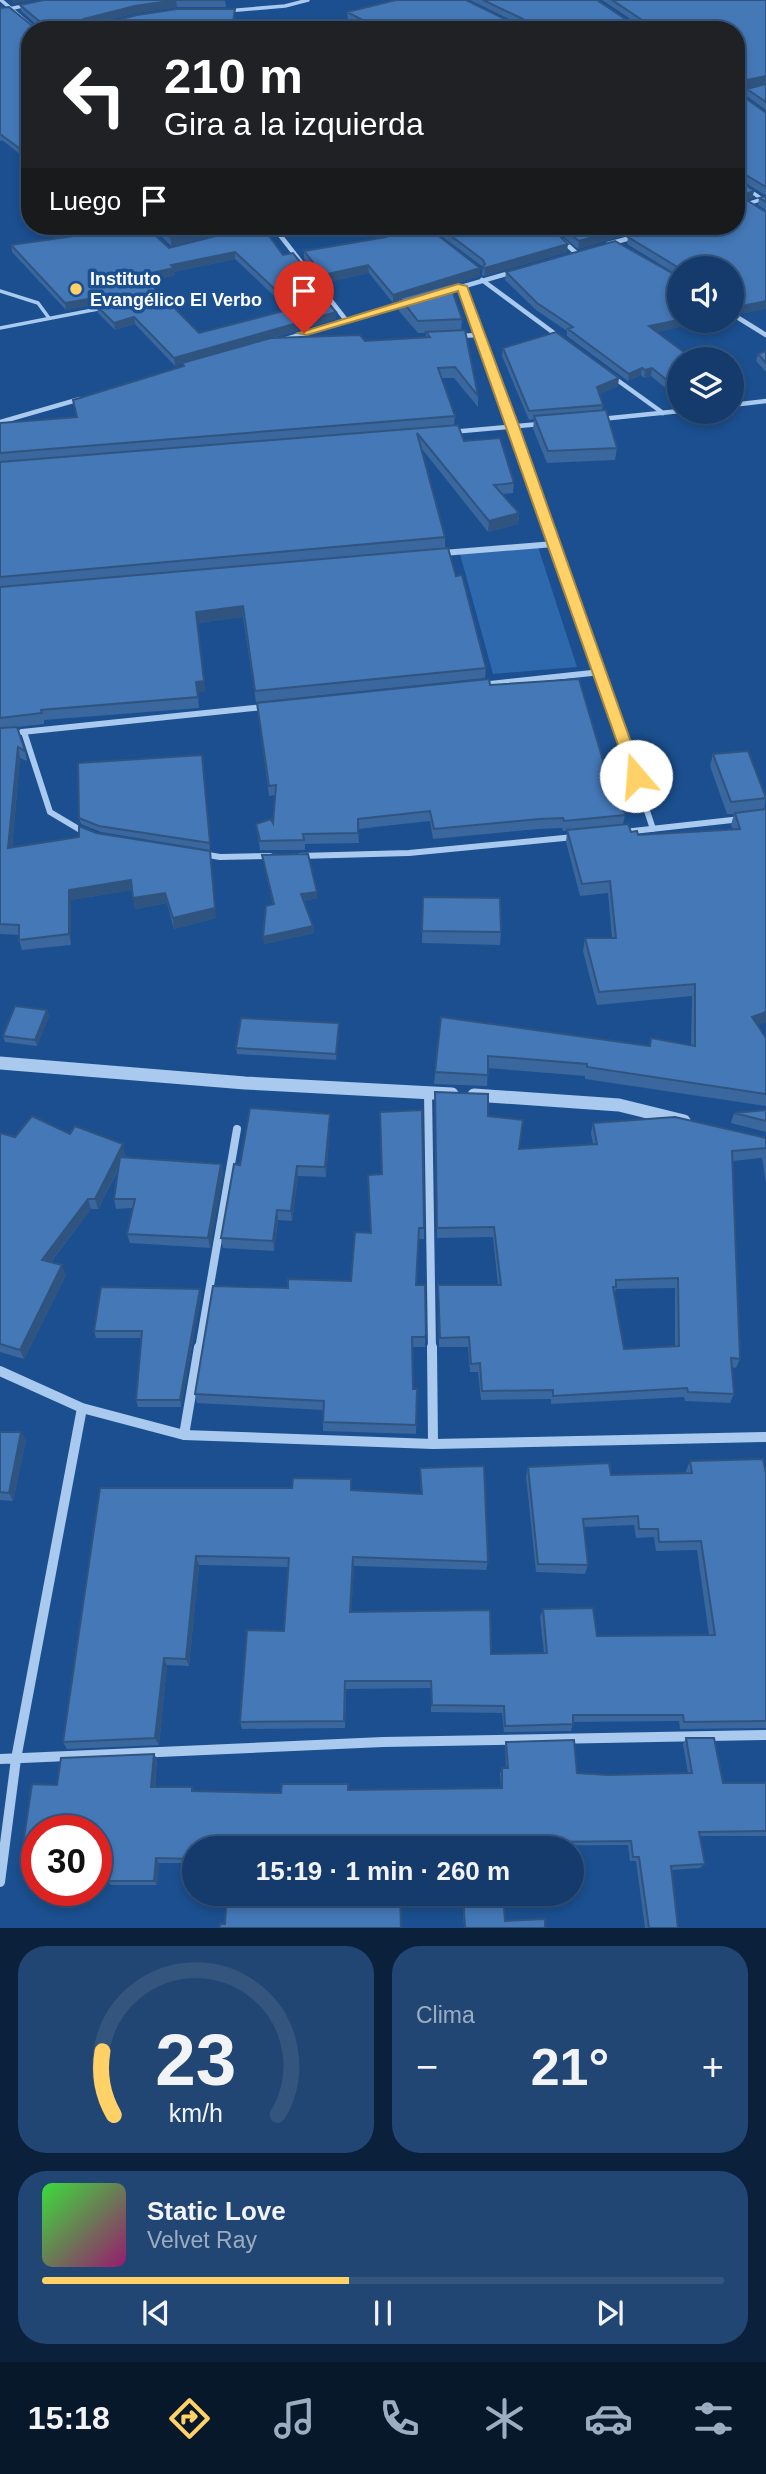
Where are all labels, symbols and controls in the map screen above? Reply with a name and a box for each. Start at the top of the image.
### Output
icon: left [49,49,140,140]
text: 210 m [164,49,303,103]
text: Gira a la izquierda [164,106,424,142]
icon: arrive [135,182,173,220]
text: Luego [49,186,121,216]
map controls [667,256,744,424]
button: sound [667,256,744,333]
pin [274,261,334,333]
place label: Instituto Evangélico El Verbo [90,269,262,310]
icon: arrive [285,272,323,310]
marker: Instituto Evangélico El Verbo [68,281,84,297]
button: layers [667,347,744,424]
position arrow [599,739,673,813]
speed limit sign: 30 [21,1815,112,1906]
text: 15:19 · 1 min · 260 m [256,1856,510,1886]
text: Clima [416,2002,475,2028]
text: 23 [156,2020,236,2101]
text: 21° [531,2038,609,2096]
text: − [416,2046,438,2088]
text: + [702,2046,724,2088]
text: km/h [169,2099,223,2127]
text: Static Love [147,2196,286,2226]
text: Velvet Ray [147,2227,257,2253]
icon: previous [137,2294,175,2332]
icon: pause [364,2294,402,2332]
icon: next [591,2294,629,2332]
icon: directions [165,2394,214,2443]
icon: music [270,2394,319,2443]
icon: phone [375,2394,424,2443]
icon: climate [480,2394,529,2443]
icon: car [584,2394,633,2443]
icon: filters [689,2394,738,2443]
text: 15:18 [28,2400,110,2436]

